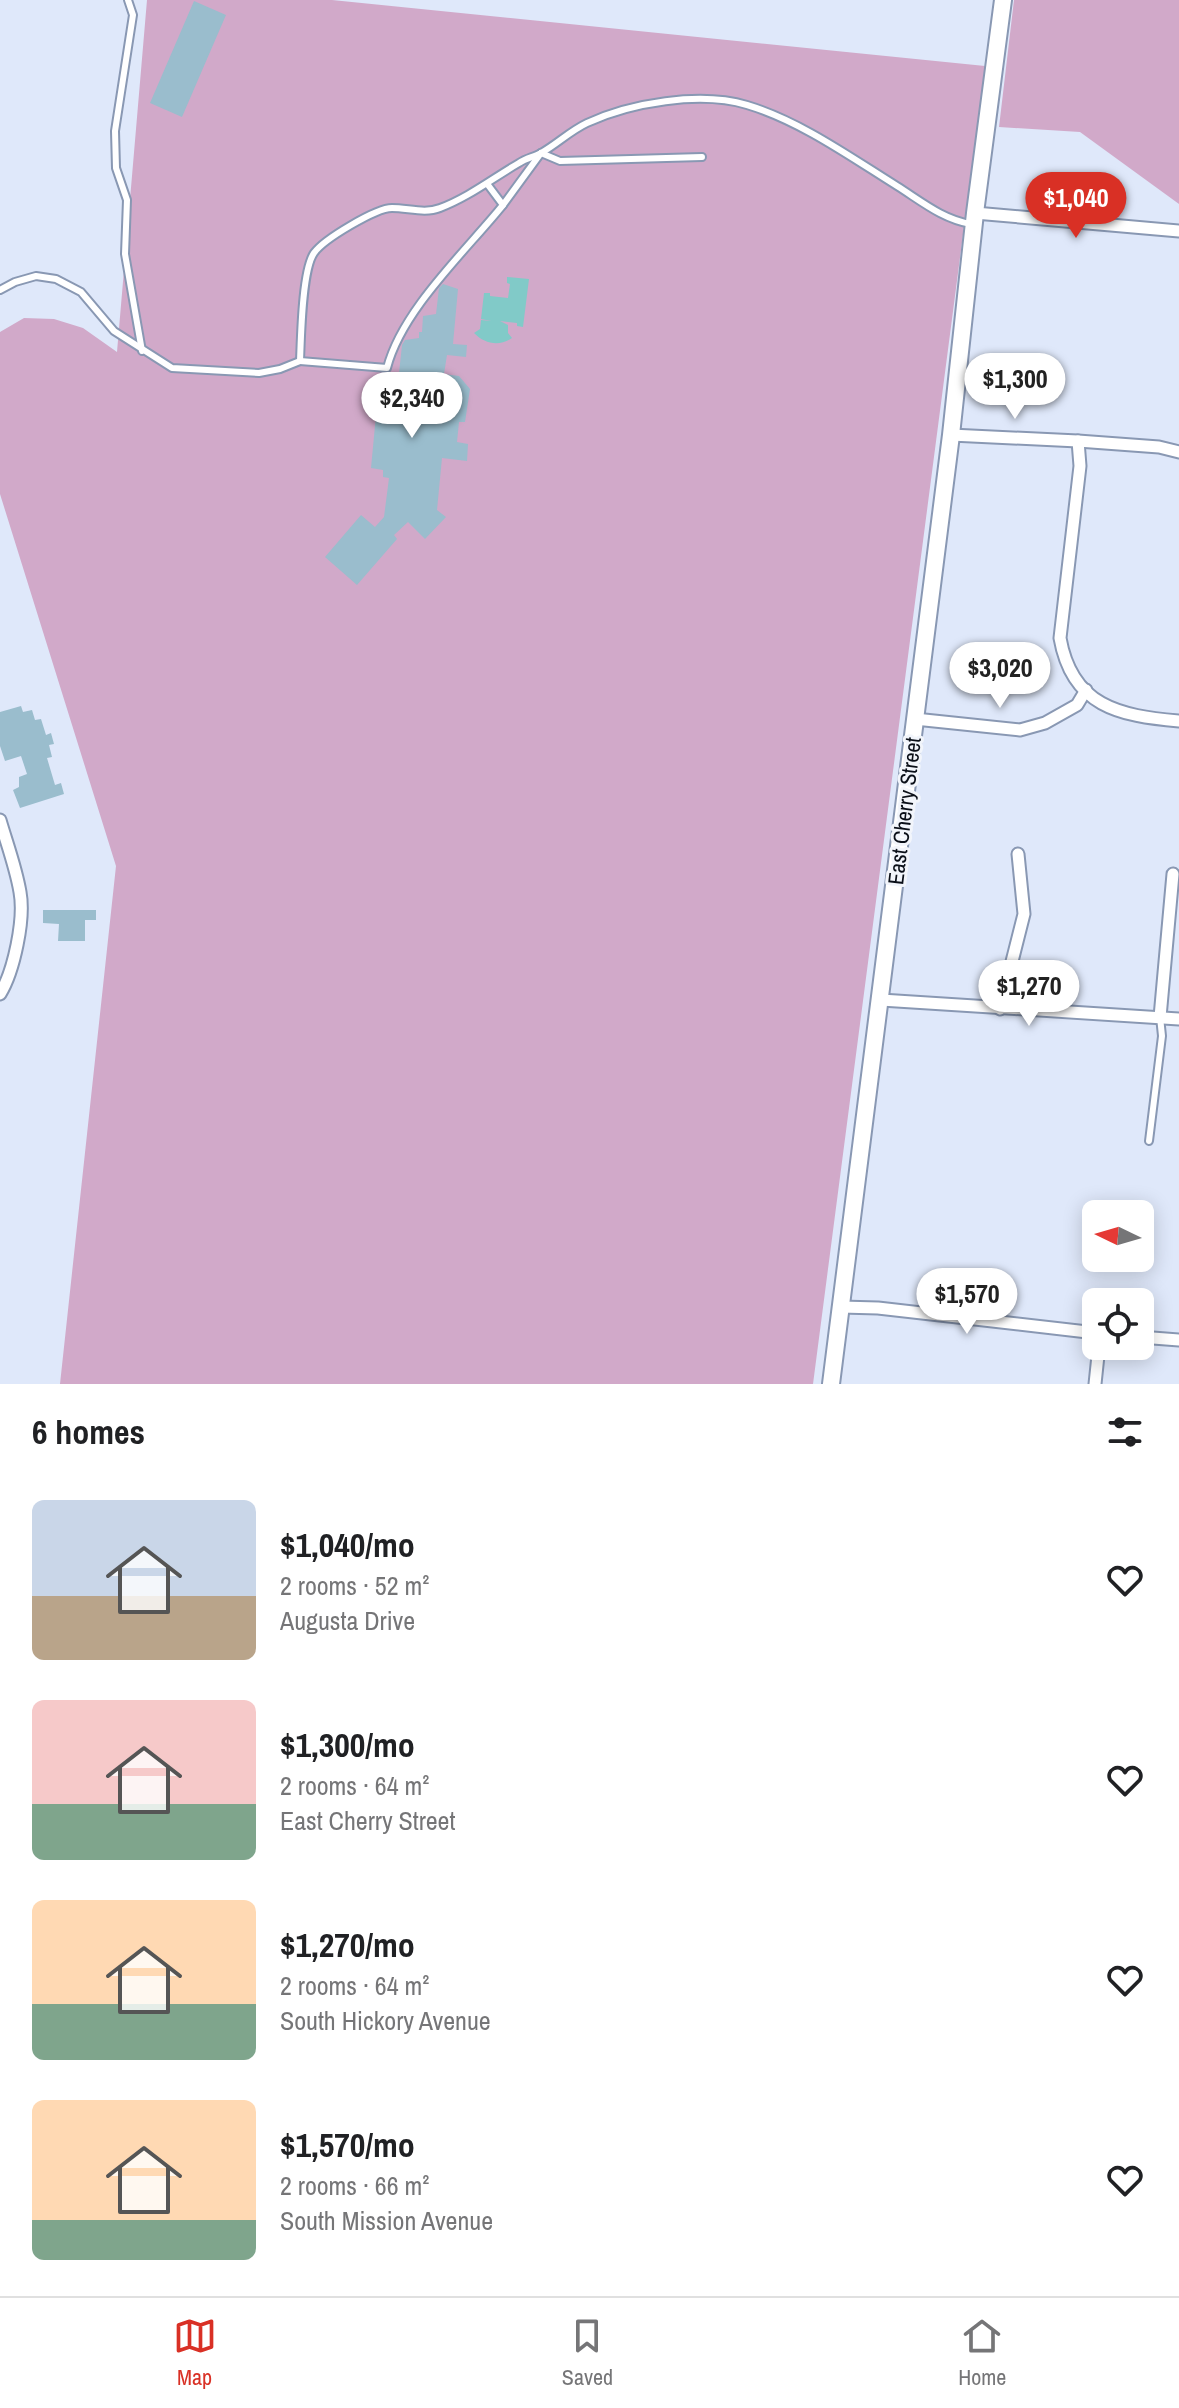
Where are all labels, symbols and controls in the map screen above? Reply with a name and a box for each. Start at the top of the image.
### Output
pin: $1,040 [1011,172,1141,240]
text: $1,040 [1043,180,1109,215]
pin: $1,300 [950,353,1080,421]
text: $1,300 [982,361,1048,396]
pin: $2,340 [347,372,477,440]
text: $2,340 [379,380,445,415]
pin: $3,020 [935,642,1065,710]
text: $3,020 [967,650,1033,685]
street label: East Cherry Street [880,736,928,886]
pin: $1,270 [964,960,1094,1028]
text: $1,270 [996,968,1062,1003]
north arrow [1082,1200,1154,1272]
map controls [1082,1200,1154,1360]
pin: $1,570 [902,1268,1032,1336]
text: $1,570 [934,1276,1000,1311]
button: locate [1082,1288,1154,1360]
text: 6 homes [32,1409,145,1455]
icon: filters [1103,1410,1147,1454]
text: $1,040/mo [280,1522,415,1568]
icon: home [96,1532,192,1628]
icon: heart [1103,1558,1147,1602]
text: 2 rooms · 52 m² [280,1568,429,1603]
text: Augusta Drive [280,1603,415,1638]
text: $1,300/mo [280,1722,415,1768]
icon: home [96,1732,192,1828]
icon: heart [1103,1758,1147,1802]
text: 2 rooms · 64 m² [280,1768,429,1803]
text: East Cherry Street [280,1803,455,1838]
text: $1,270/mo [280,1922,415,1968]
icon: home [96,1932,192,2028]
icon: heart [1103,1958,1147,2002]
text: 2 rooms · 64 m² [280,1968,429,2003]
text: South Hickory Avenue [280,2003,491,2038]
text: $1,570/mo [280,2122,415,2168]
icon: home [96,2132,192,2228]
icon: heart [1103,2158,1147,2202]
text: 2 rooms · 66 m² [280,2168,429,2203]
text: South Mission Avenue [280,2203,493,2238]
tab: Map [173,2314,217,2392]
tab: Saved [562,2314,613,2392]
tab: Home [958,2314,1006,2392]

